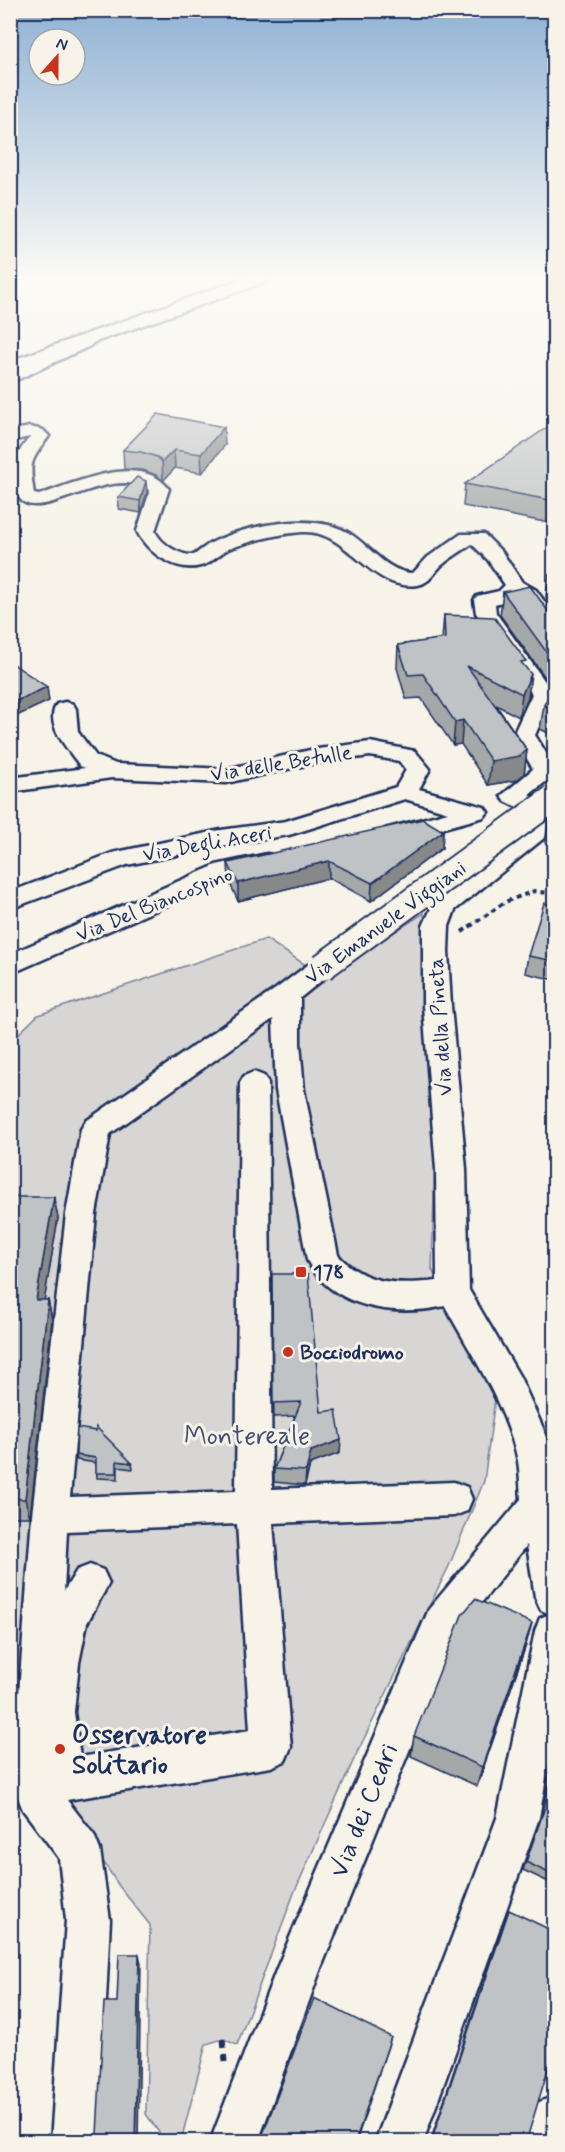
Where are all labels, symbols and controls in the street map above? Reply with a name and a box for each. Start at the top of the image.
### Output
north arrow [27,27,87,87]
text: N [53,33,71,56]
street label: Via delle Betulle [208,739,354,789]
street label: Via Degli Aceri [140,819,274,871]
street label: Via Emanuele Viggiani [299,854,473,993]
street label: Via Del Biancospino [72,861,237,949]
street label: Via della Pineta [422,957,460,1097]
place label: 178 [313,1259,344,1287]
marker: 178 [294,1265,308,1279]
place label: Bocciodromo [300,1339,404,1367]
marker: Bocciodromo [281,1345,295,1359]
park label: Montereale [184,1420,310,1454]
place label: Osservatore Solitario [72,1719,207,1783]
street label: Via dei Cedri [323,1739,407,1883]
marker: Osservatore Solitario [53,1742,67,1756]

